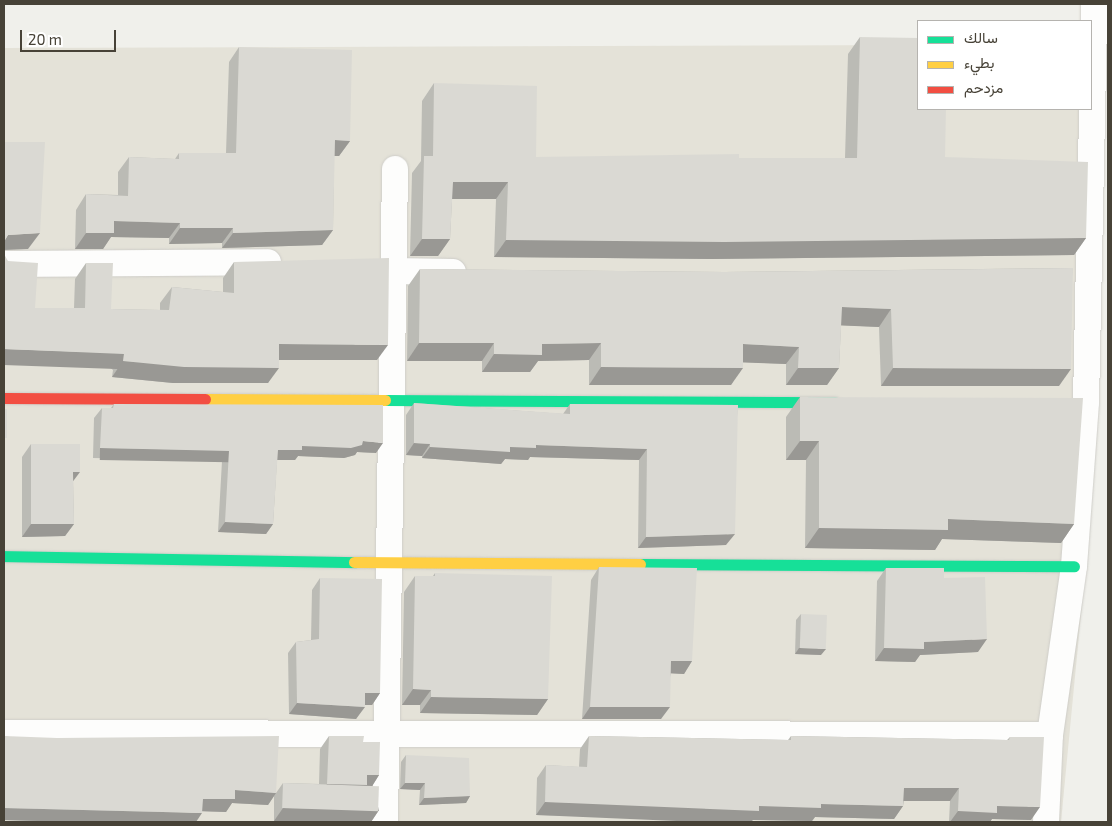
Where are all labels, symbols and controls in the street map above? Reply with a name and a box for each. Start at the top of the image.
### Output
scale bar [22,20,119,52]
legend [917,20,1092,110]
text: سالك [964,28,998,46]
text: 20 m [28,30,62,48]
text: بطيء [964,53,994,71]
text: مزدحم [964,78,1003,96]

